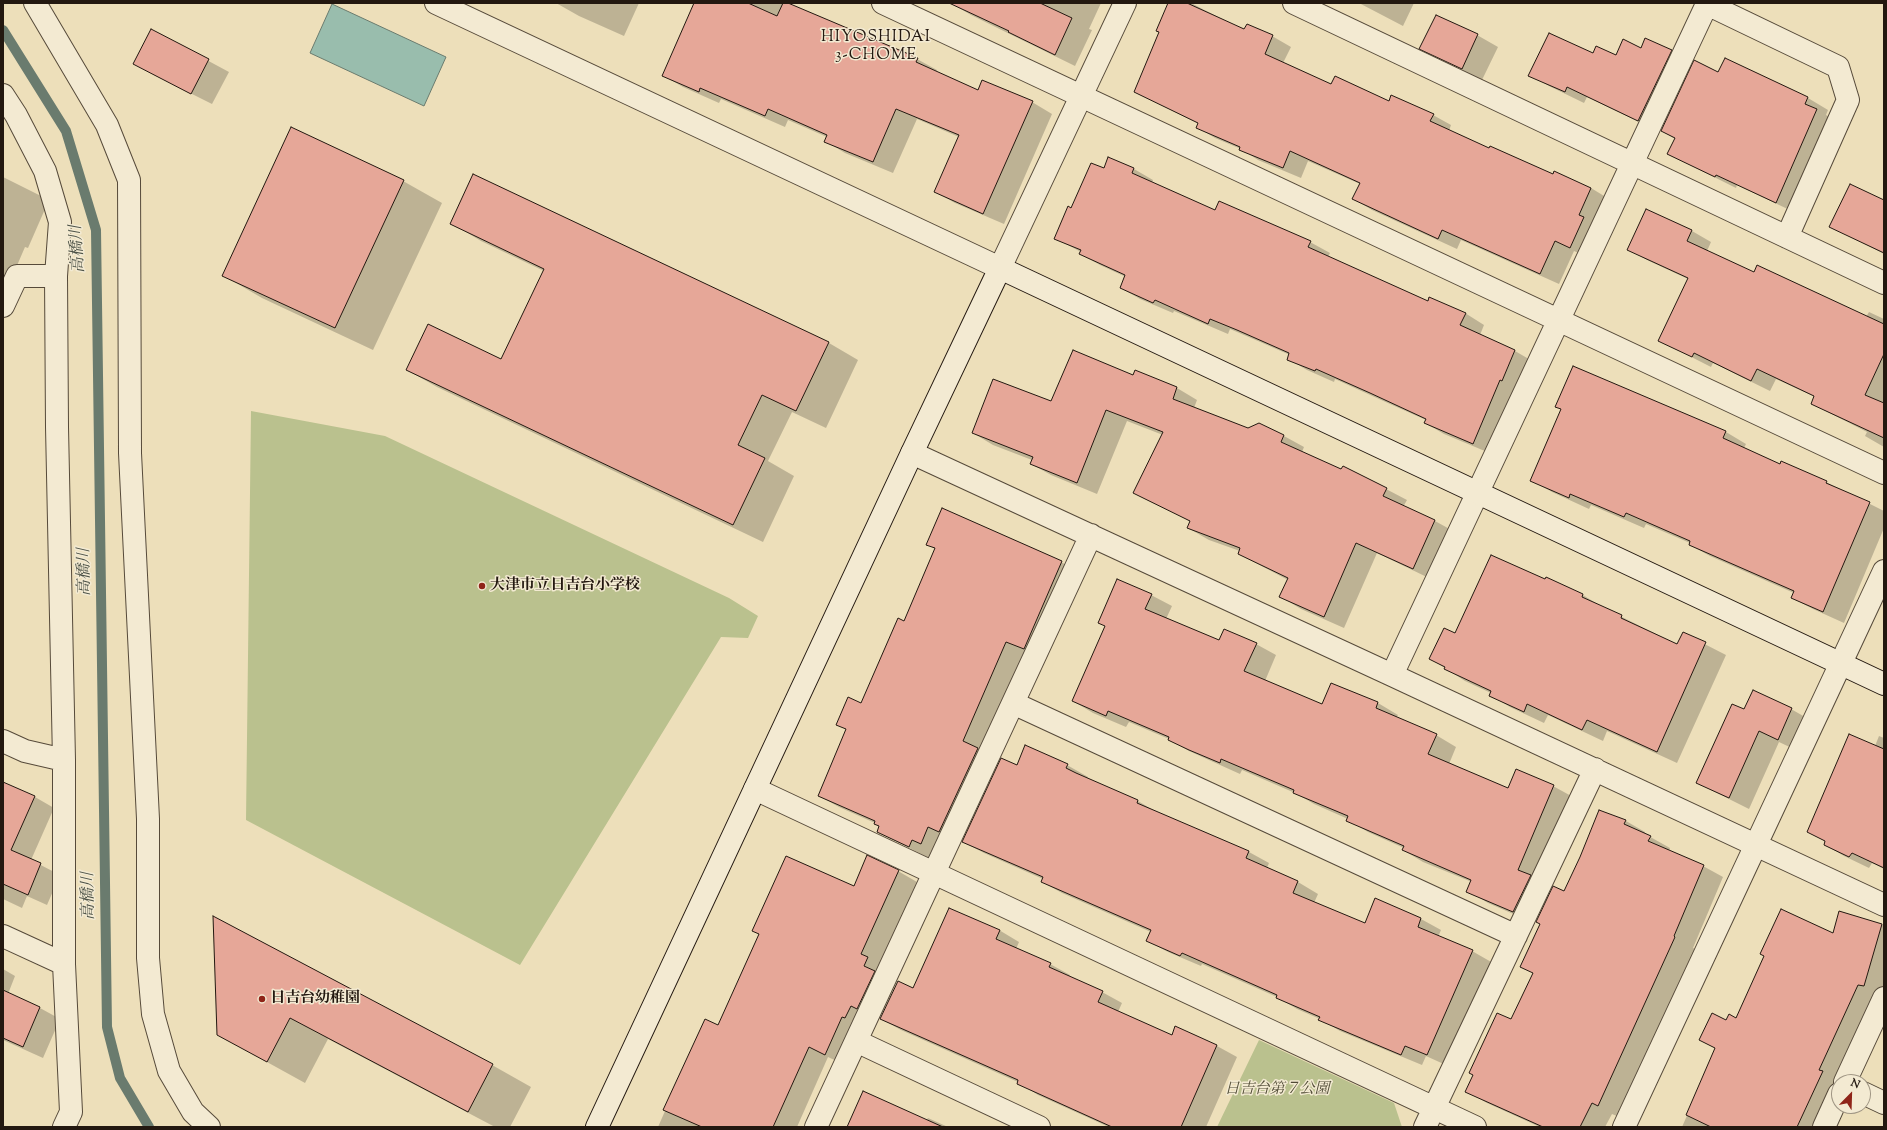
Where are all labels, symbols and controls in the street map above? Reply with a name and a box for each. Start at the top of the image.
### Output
district label: HIYOSHIDAI 3-CHOME [821,28,931,66]
water label: 高橋川 [68,224,90,274]
water label: 高橋川 [76,548,96,596]
place label: 大津市立日吉台小学校 [490,577,640,595]
marker: 大津市立日吉台小学校 [477,581,487,591]
water label: 高橋川 [80,872,100,920]
place label: 日吉台幼稚園 [270,990,360,1008]
marker: 日吉台幼稚園 [257,994,267,1004]
north arrow [1831,1074,1871,1114]
text: N [1848,1075,1862,1093]
park label: 日吉台第７公園 [1225,1081,1329,1099]

